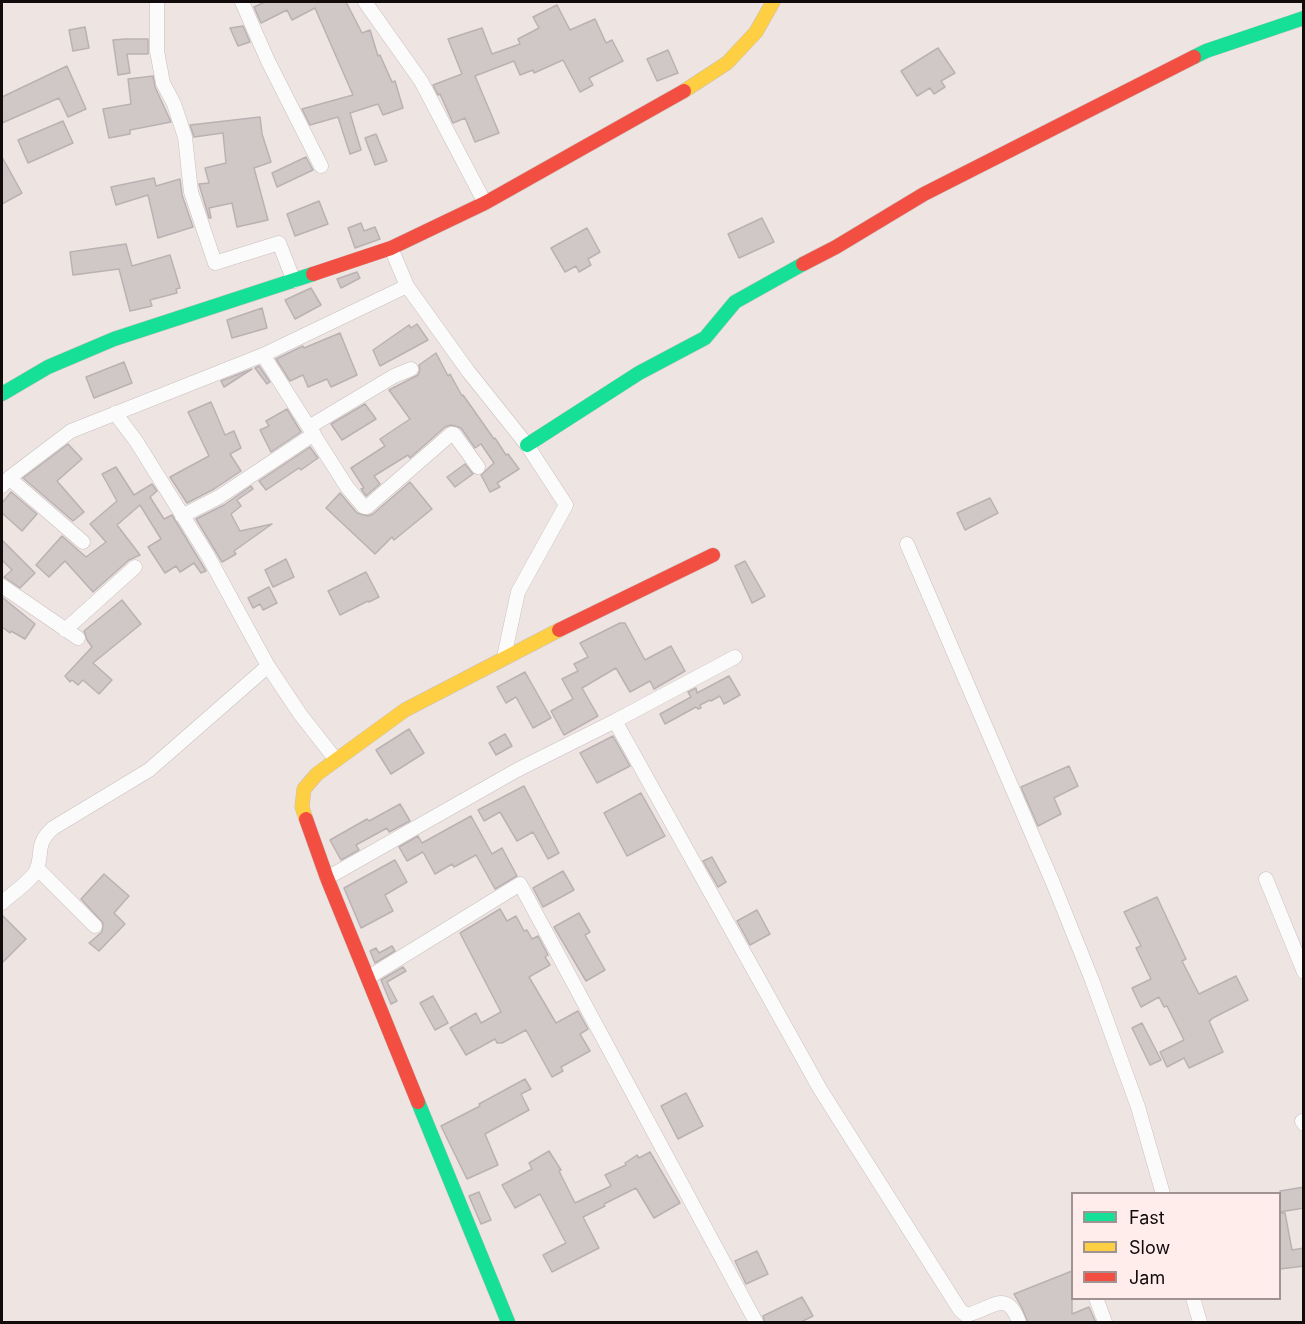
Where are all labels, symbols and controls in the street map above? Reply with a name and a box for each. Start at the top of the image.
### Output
legend [1071,1192,1281,1300]
text: Fast [1129,1207,1165,1228]
text: Slow [1129,1237,1170,1258]
text: Jam [1129,1267,1165,1288]

